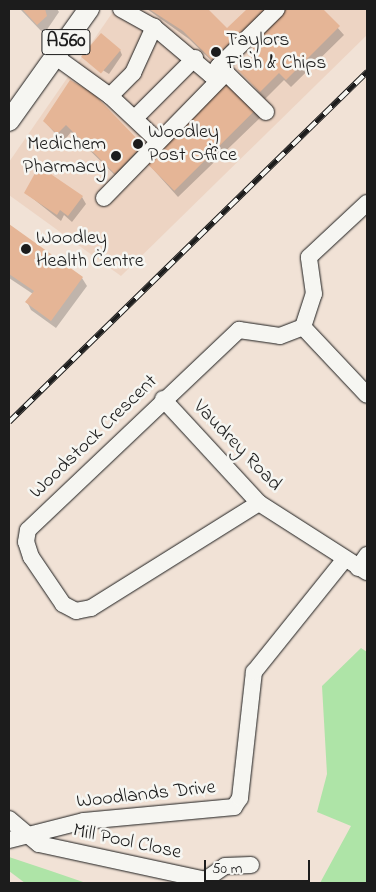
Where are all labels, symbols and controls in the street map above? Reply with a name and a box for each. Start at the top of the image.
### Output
road number: A560 [41,26,91,58]
place label: Taylors Fish & Chips [226,29,327,76]
marker: Taylors Fish & Chips [210,46,222,58]
place label: Woodley Post Office [148,120,237,167]
place label: Medichem Pharmacy [23,132,106,179]
marker: Woodley Post Office [132,138,144,150]
marker: Medichem Pharmacy [110,150,122,162]
place label: Woodley Health Centre [36,226,144,273]
marker: Woodley Health Centre [20,243,32,255]
street label: Woodstock Crescent [25,370,163,504]
street label: Vaudrey Road [188,395,286,497]
street label: Woodlands Drive [75,776,217,814]
street label: Mill Pool Close [71,819,183,865]
scale bar [206,850,312,882]
text: 50 m [212,858,242,880]

